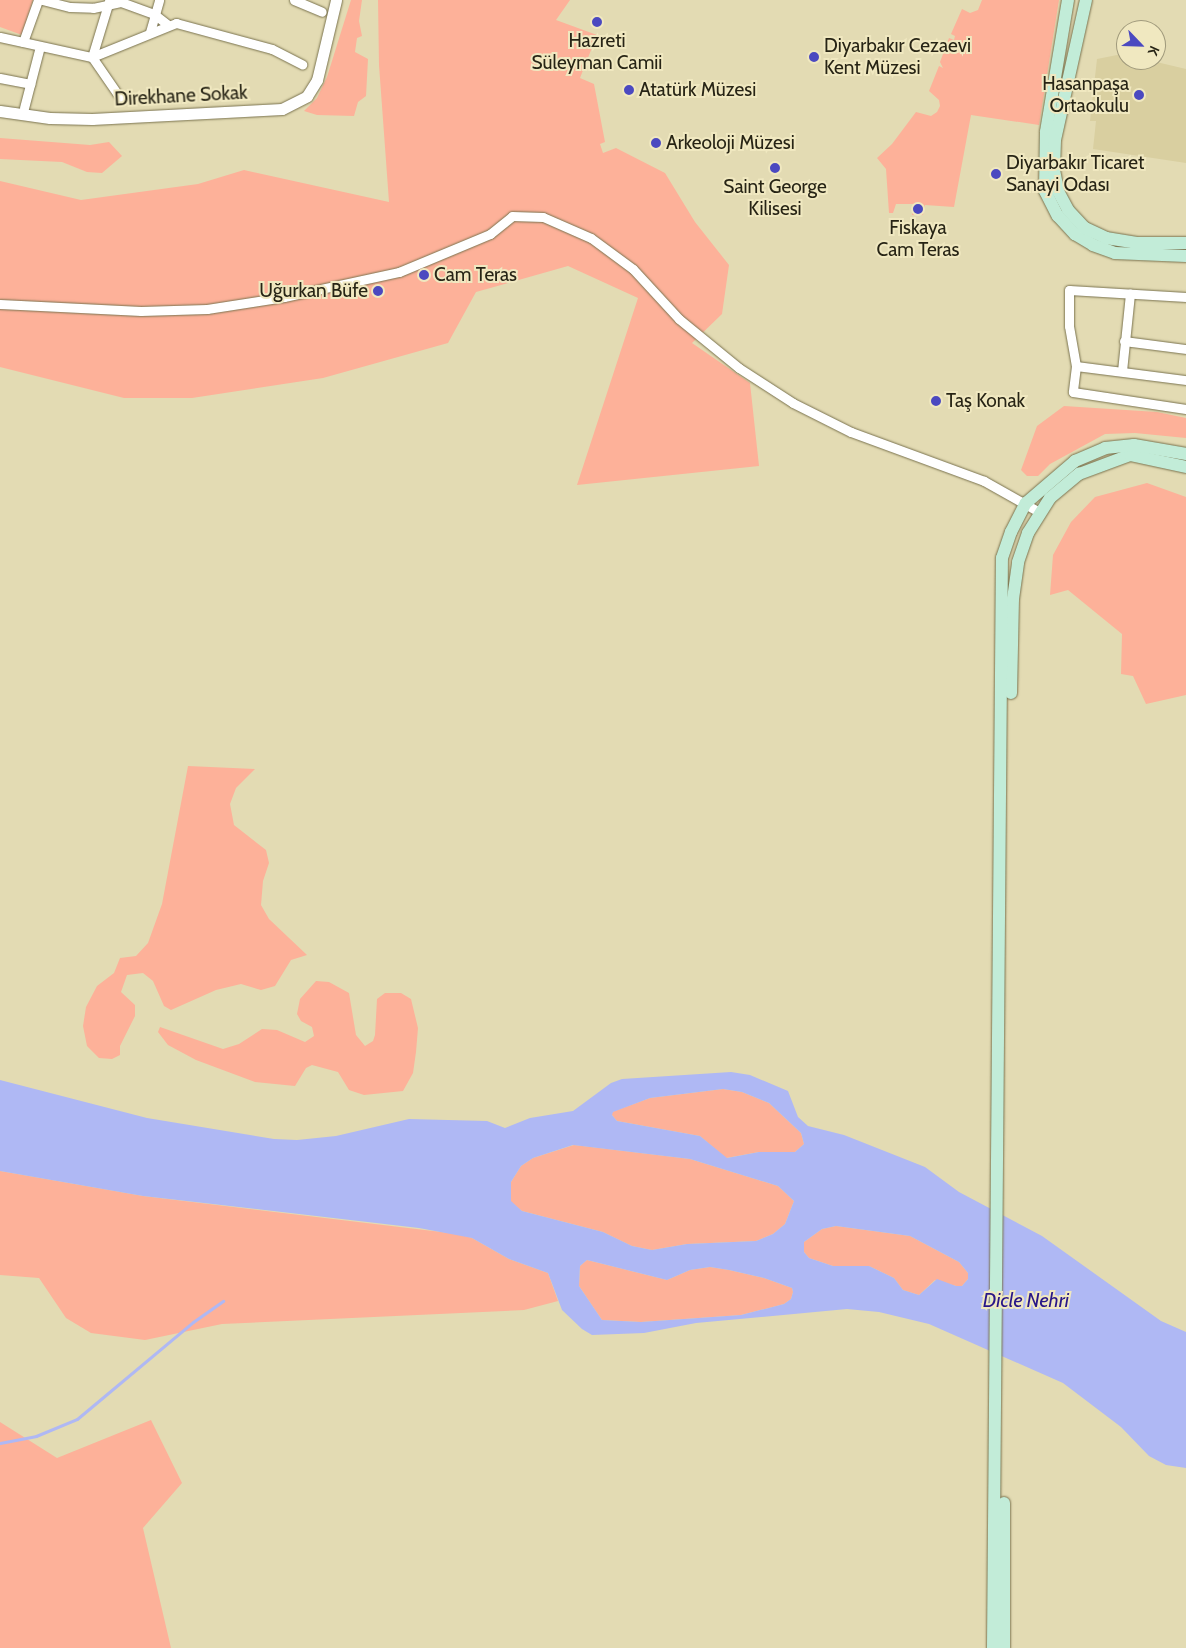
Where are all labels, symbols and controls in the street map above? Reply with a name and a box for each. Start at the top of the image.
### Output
marker: Hazreti Süleyman Camii [591,16,603,28]
north arrow [1116,20,1166,70]
place label: Hazreti Süleyman Camii [532,30,662,74]
place label: Diyarbakır Cezaevi Kent Müzesi [824,35,971,79]
text: K [1144,43,1164,58]
marker: Diyarbakır Cezaevi Kent Müzesi [808,51,820,63]
place label: Hasanpaşa Ortaokulu [1042,73,1129,117]
place label: Atatürk Müzesi [639,79,756,101]
street label: Direkhane Sokak [114,81,248,111]
marker: Atatürk Müzesi [623,84,635,96]
marker: Hasanpaşa Ortaokulu [1133,89,1145,101]
place label: Arkeoloji Müzesi [666,132,795,154]
marker: Arkeoloji Müzesi [650,137,662,149]
place label: Diyarbakır Ticaret Sanayi Odası [1006,152,1144,196]
marker: Saint George Kilisesi [769,162,781,174]
marker: Diyarbakır Ticaret Sanayi Odası [990,168,1002,180]
place label: Saint George Kilisesi [723,176,827,220]
marker: Fiskaya Cam Teras [912,203,924,215]
place label: Fiskaya Cam Teras [877,217,959,261]
place label: Cam Teras [434,264,517,286]
marker: Cam Teras [418,269,430,281]
place label: Uğurkan Büfe [259,280,368,302]
marker: Uğurkan Büfe [372,285,384,297]
place label: Taş Konak [946,390,1025,412]
marker: Taş Konak [930,395,942,407]
water label: Dicle Nehri [983,1288,1069,1312]

